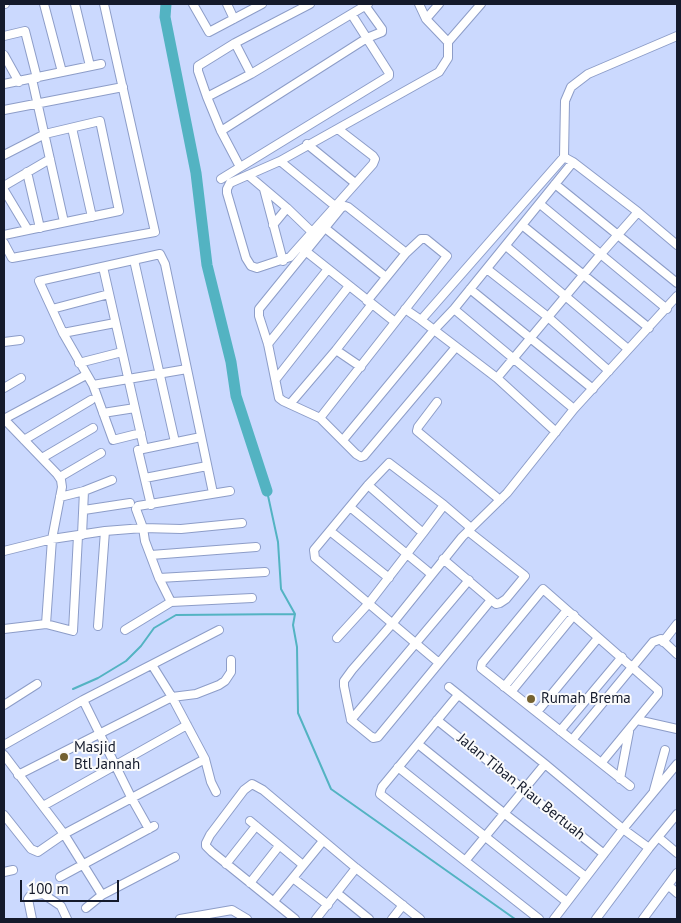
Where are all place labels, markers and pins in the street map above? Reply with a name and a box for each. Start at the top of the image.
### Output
place label: Rumah Brema [541,690,631,708]
marker: Rumah Brema [525,693,537,705]
place label: Masjid Btl Jannah [74,739,140,774]
marker: Masjid Btl Jannah [58,751,70,763]

